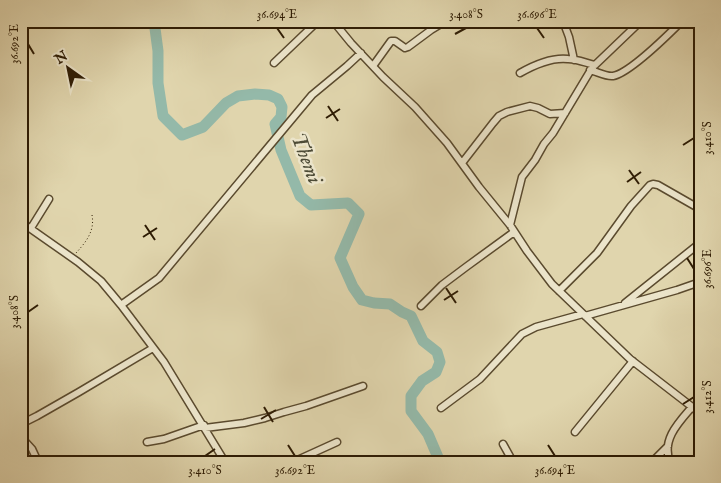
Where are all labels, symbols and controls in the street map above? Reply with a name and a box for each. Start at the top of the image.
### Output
text: 36.694°E [257,7,297,22]
text: 3.408°S [449,7,483,22]
text: 36.696°E [517,7,557,22]
text: 36.692°E [7,24,22,64]
north arrow [42,42,92,92]
text: N [51,47,71,69]
text: 3.410°S [700,121,715,155]
water label: Themi [284,129,328,190]
text: 36.696°E [700,249,715,289]
text: 3.408°S [7,295,22,329]
text: 3.412°S [700,380,715,414]
text: 3.410°S [188,463,222,478]
text: 36.692°E [275,463,315,478]
text: 36.694°E [535,463,575,478]

